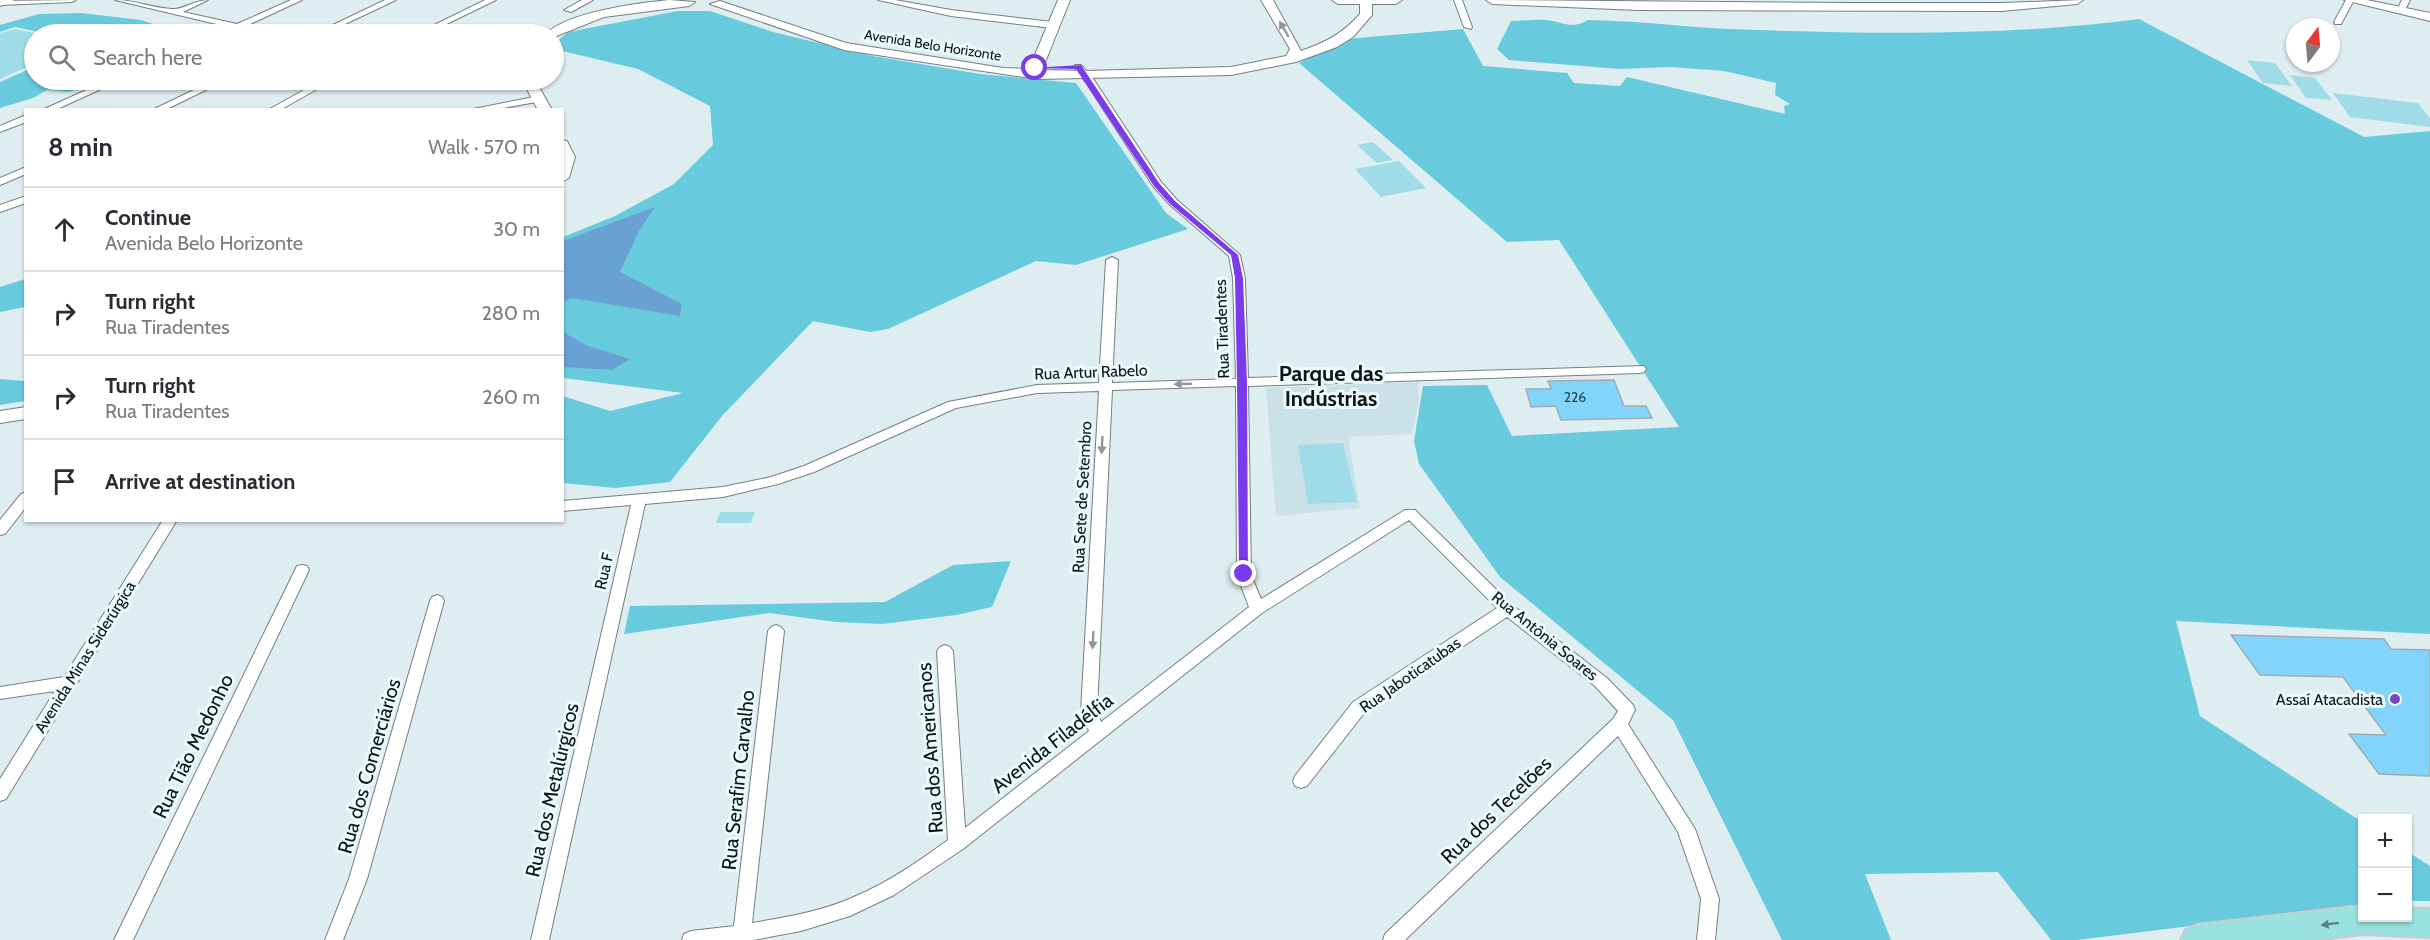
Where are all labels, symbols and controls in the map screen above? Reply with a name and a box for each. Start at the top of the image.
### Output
north arrow [2286,18,2340,72]
one-way arrow [1279,21,1290,37]
search box [24,24,564,90]
street label: Avenida Belo Horizonte [863,25,1003,65]
icon: search [45,41,78,74]
text: Search here [93,44,202,71]
route start [1021,54,1047,80]
text: 8 min [48,131,113,163]
text: Walk · 570 m [428,135,540,159]
text: Continue [105,204,191,231]
icon: ahead [48,213,81,246]
text: 30 m [493,217,540,241]
text: Avenida Belo Horizonte [105,231,303,255]
street label: Rua Tiradentes [1211,279,1233,379]
text: Turn right [105,288,195,315]
icon: right [48,297,81,330]
text: 280 m [481,301,540,325]
text: Rua Tiradentes [105,315,229,339]
district label: Parque das Indústrias [1279,360,1383,412]
street label: Rua Artur Rabelo [1034,361,1148,383]
text: Turn right [105,372,195,399]
one-way arrow [1174,380,1193,389]
icon: right [48,381,81,414]
text: 260 m [482,385,540,409]
house number: 226 [1564,388,1586,406]
text: Rua Tiradentes [105,399,229,423]
street label: Rua Sete de Setembro [1069,420,1095,573]
one-way arrow [1098,436,1107,455]
icon: arrive [48,465,81,498]
text: Arrive at destination [105,468,295,495]
street label: Rua F [591,550,618,591]
route end [1230,560,1256,586]
street label: Avenida Minas Siderúrgica [30,577,140,736]
street label: Rua Antônia Soares [1488,587,1602,685]
one-way arrow [1088,631,1097,650]
street label: Rua Jaboticatubas [1356,633,1464,717]
street label: Rua dos Americanos [912,662,948,834]
street label: Rua Tião Medonho [148,670,238,822]
street label: Rua dos Comerciários [333,676,405,856]
street label: Avenida Filadélfia [986,688,1118,798]
street label: Rua Serafim Carvalho [717,689,759,871]
place label: Assaí Atacadista [2276,690,2383,709]
marker: Assaí Atacadista [2388,692,2402,706]
street label: Rua dos Metalúrgicos [520,701,584,879]
street label: Rua dos Tecelões [1436,751,1556,869]
map controls [2358,814,2412,922]
button: + [2358,814,2412,868]
button: − [2358,868,2412,922]
one-way arrow [2320,919,2339,929]

